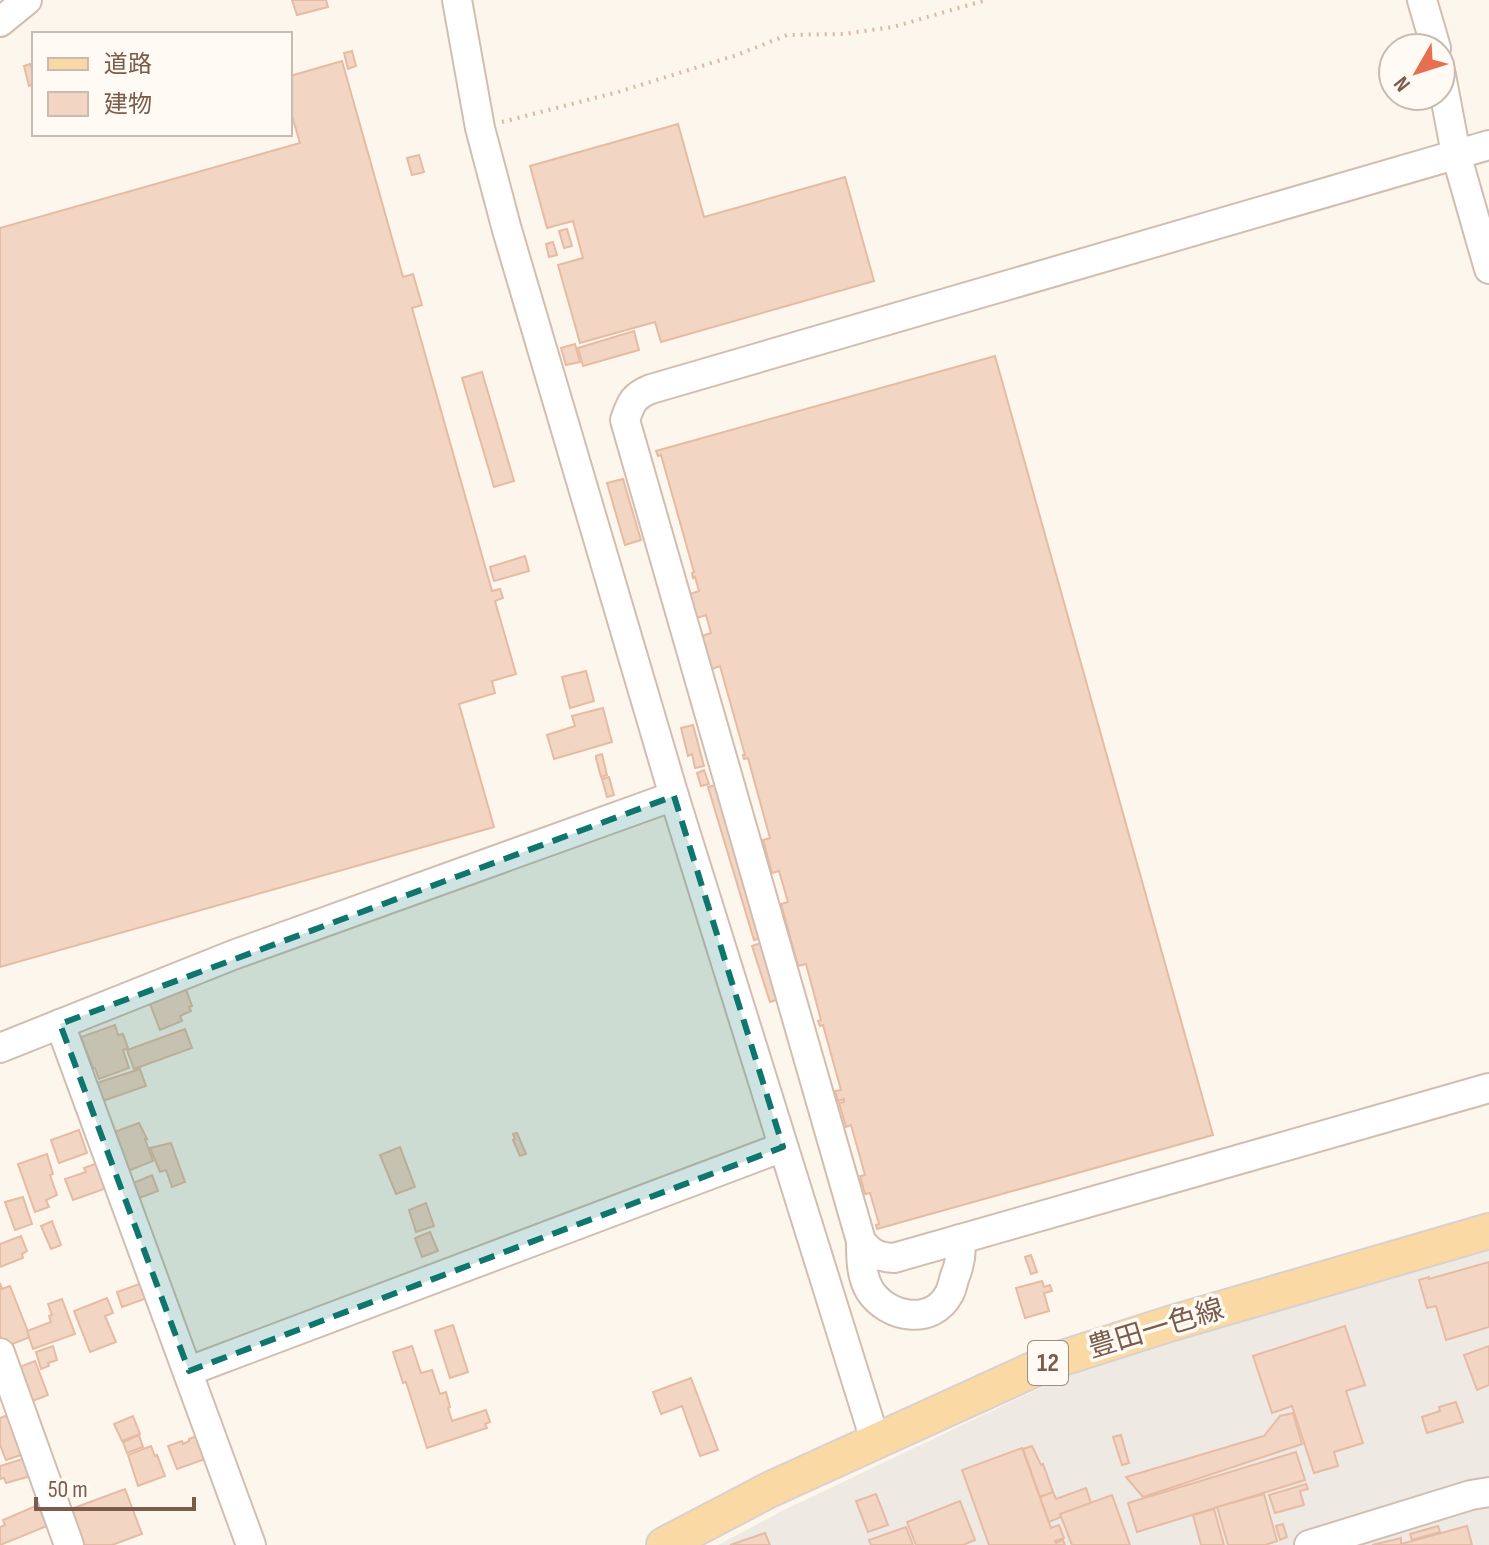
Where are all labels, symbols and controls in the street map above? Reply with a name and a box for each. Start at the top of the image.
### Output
legend [32,32,292,136]
north arrow [1377,32,1457,112]
text: 道路 [104,50,152,79]
text: N [1388,71,1417,97]
text: 建物 [104,90,152,119]
street label: 豊田一色線 [1084,1293,1228,1365]
road number: 12 [1028,1341,1068,1385]
scale bar [36,1461,194,1511]
text: 50 m [48,1475,88,1504]

